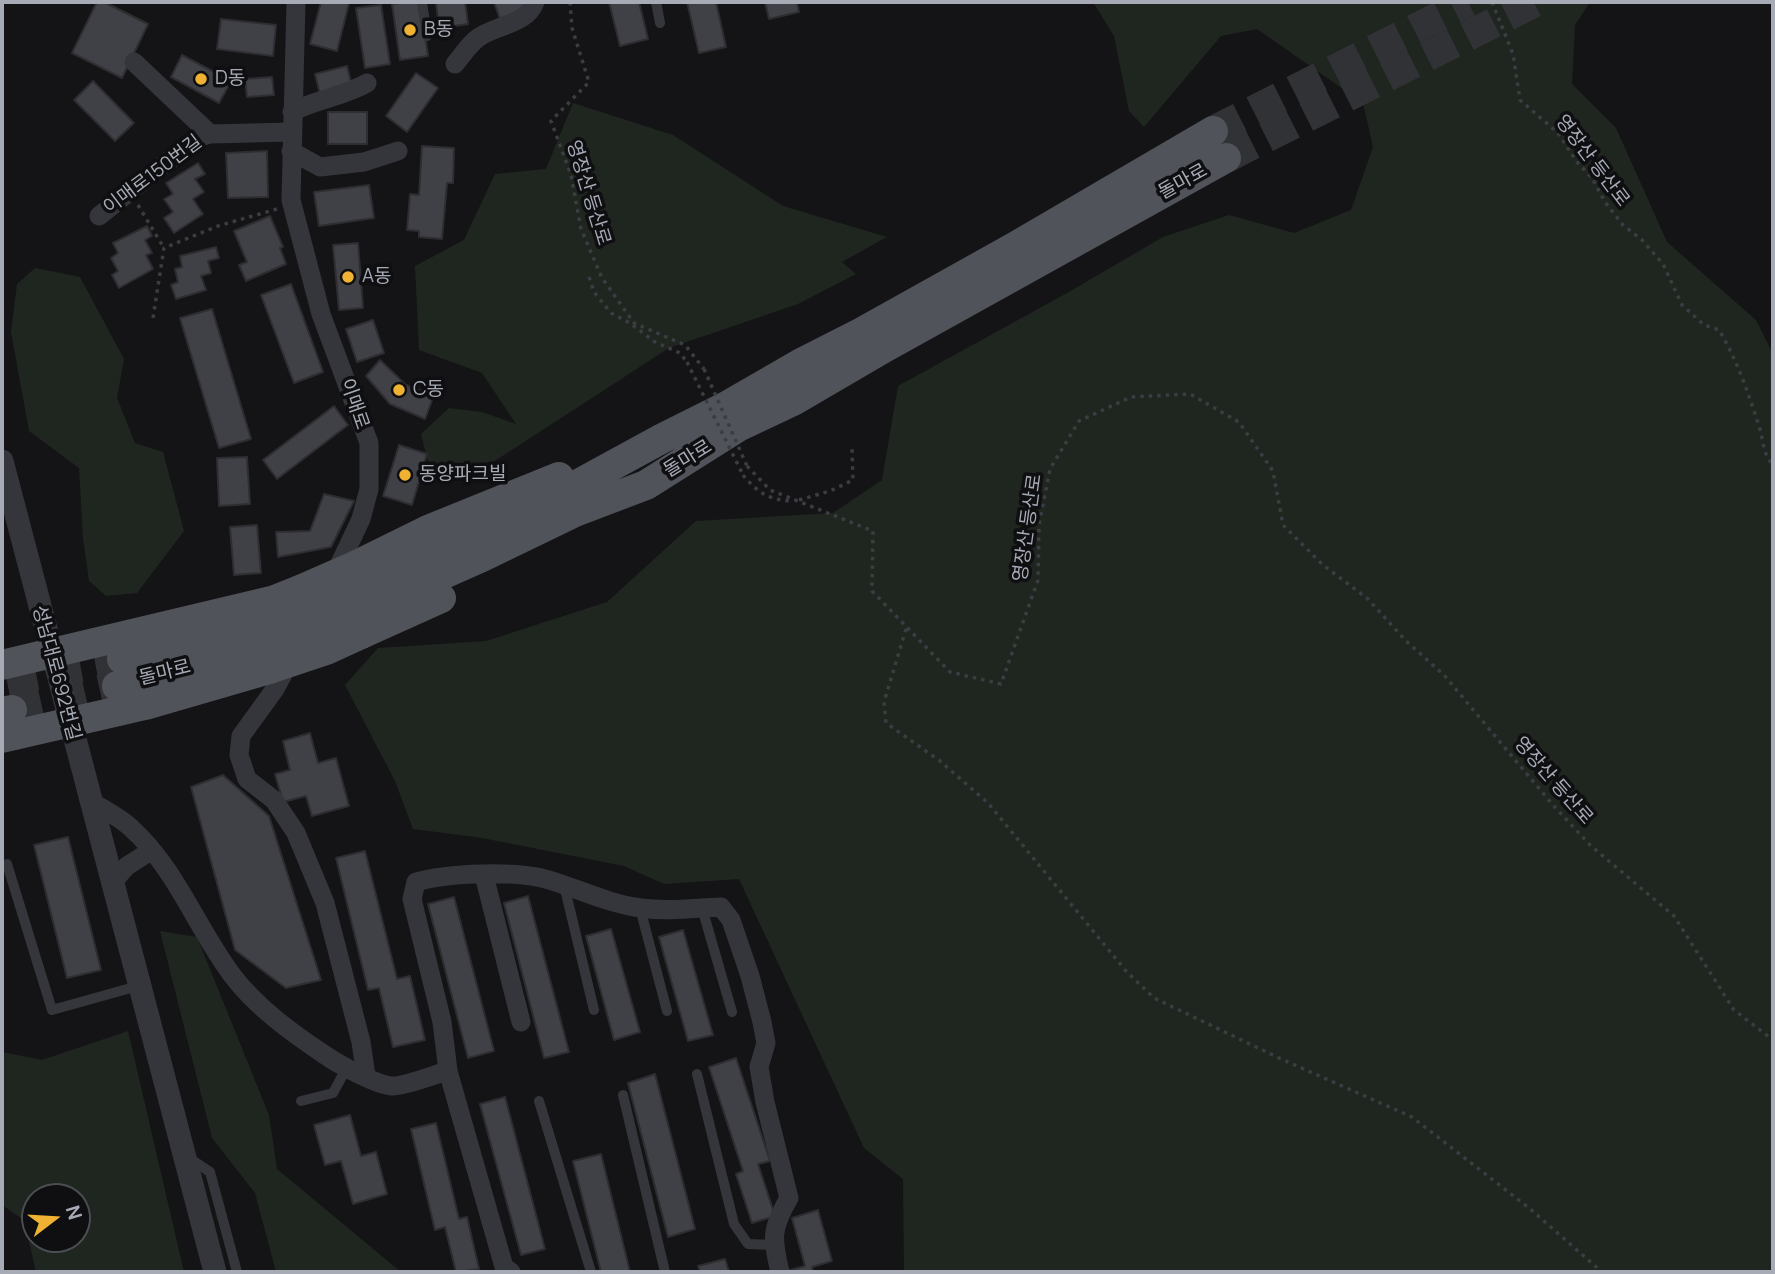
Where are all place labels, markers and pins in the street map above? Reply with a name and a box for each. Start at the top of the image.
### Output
place label: B동 [424,19,453,41]
marker: B동 [402,22,418,38]
place label: D동 [215,68,245,90]
marker: D동 [193,71,209,87]
place label: A동 [362,266,392,288]
marker: A동 [340,269,356,285]
place label: C동 [413,379,444,401]
marker: C동 [391,382,407,398]
place label: 동양파크빌 [419,464,506,486]
marker: 동양파크빌 [397,467,413,483]

